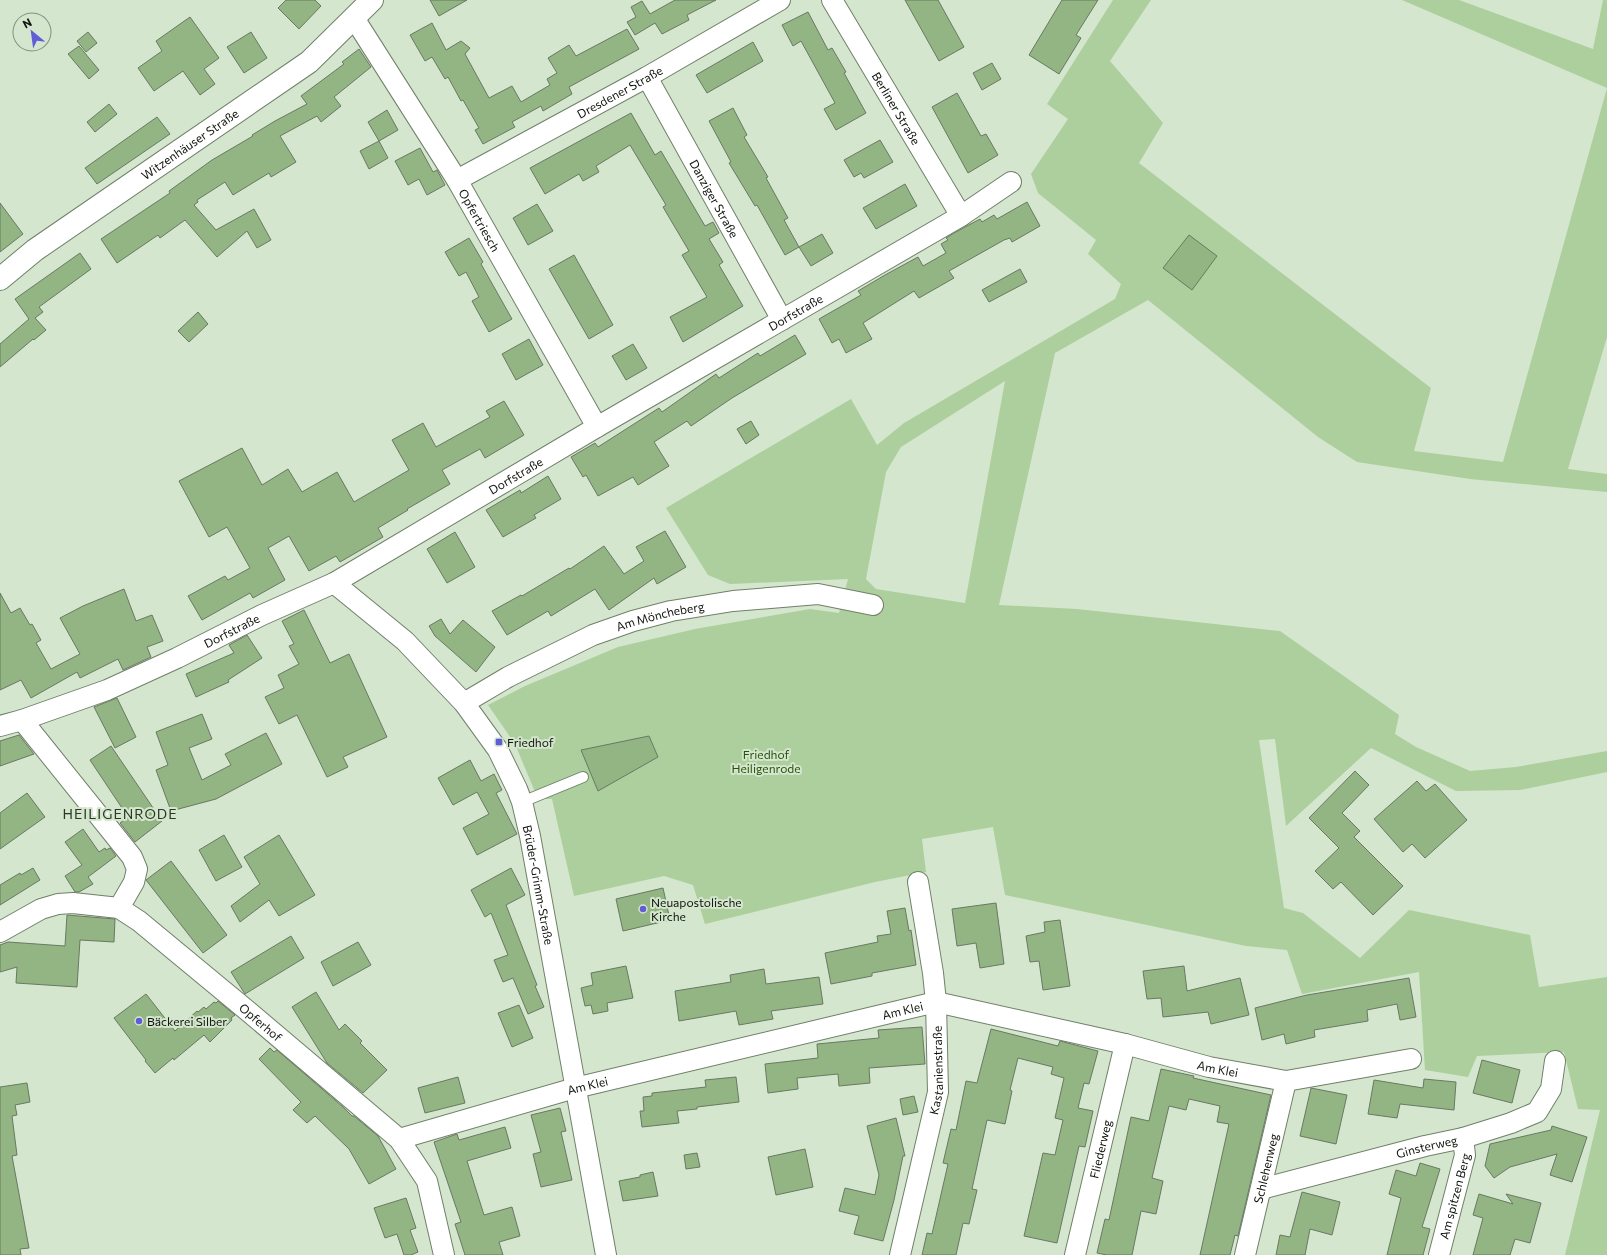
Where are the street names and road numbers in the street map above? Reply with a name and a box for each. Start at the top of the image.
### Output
street label: Dresdener Straße [574,63,665,121]
street label: Berliner Straße [870,69,924,147]
street label: Witzenhäuser Straße [138,106,241,182]
street label: Danziger Straße [687,157,742,240]
street label: Opfertriesch [456,186,503,254]
street label: Dorfstraße [766,291,825,333]
street label: Dorfstraße [486,454,545,497]
street label: Am Möncheberg [614,599,706,633]
street label: Dorfstraße [201,611,262,650]
street label: Brüder-Grimm-Straße [521,823,557,946]
street label: Am Klei [881,998,924,1022]
street label: Opferhof [237,1000,285,1044]
street label: Kastanienstraße [926,1026,945,1116]
street label: Am Klei [1196,1057,1240,1079]
street label: Am Klei [565,1073,609,1097]
street label: Fliederweg [1086,1118,1114,1180]
street label: Schlehenweg [1250,1131,1281,1205]
street label: Ginsterweg [1394,1132,1459,1160]
street label: Am spitzen Berg [1436,1151,1472,1241]

